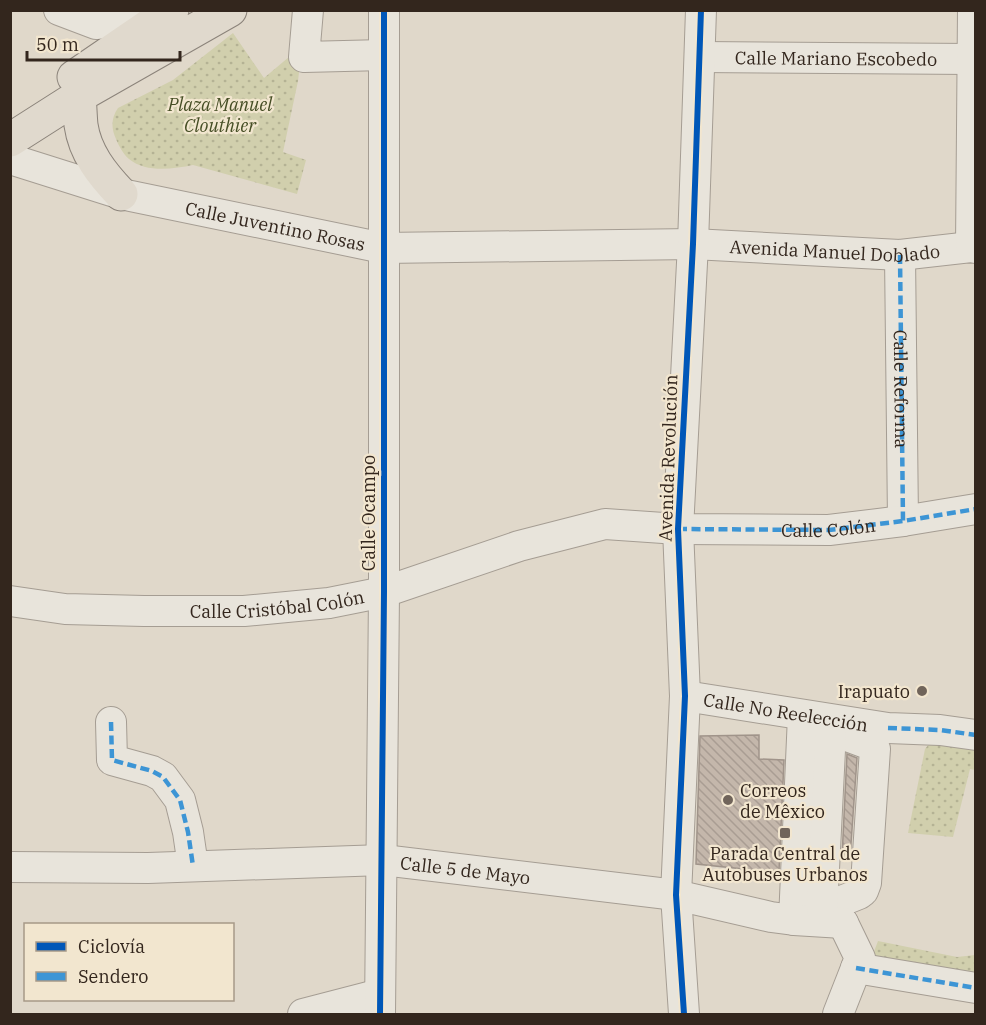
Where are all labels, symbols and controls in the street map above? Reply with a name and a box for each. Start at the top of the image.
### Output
scale bar [27,24,180,62]
text: 50 m [36,33,79,56]
street label: Calle Mariano Escobedo [735,46,937,70]
park label: Plaza Manuel Clouthier [167,93,273,137]
street label: Calle Juventino Rosas [183,196,367,256]
street label: Avenida Manuel Doblado [729,234,941,267]
street label: Calle Reforma [889,330,914,449]
street label: Avenida Revolución [654,374,682,542]
street label: Calle Ocampo [357,455,380,571]
street label: Calle Colón [781,513,877,542]
street label: Calle Cristóbal Colón [190,585,366,623]
place label: Irapuato [838,680,910,703]
marker: Irapuato [915,684,929,698]
street label: Calle No Reelección [702,688,870,736]
place label: Correos de Mêxico [740,779,825,823]
marker: Correos de Mêxico [721,793,735,807]
marker: Parada Central de Autobuses Urbanos [778,826,792,840]
place label: Parada Central de Autobuses Urbanos [702,842,868,886]
street label: Calle 5 de Mayo [399,851,532,889]
legend [24,923,234,1001]
text: Ciclovía [78,935,145,958]
text: Sendero [78,965,148,988]

